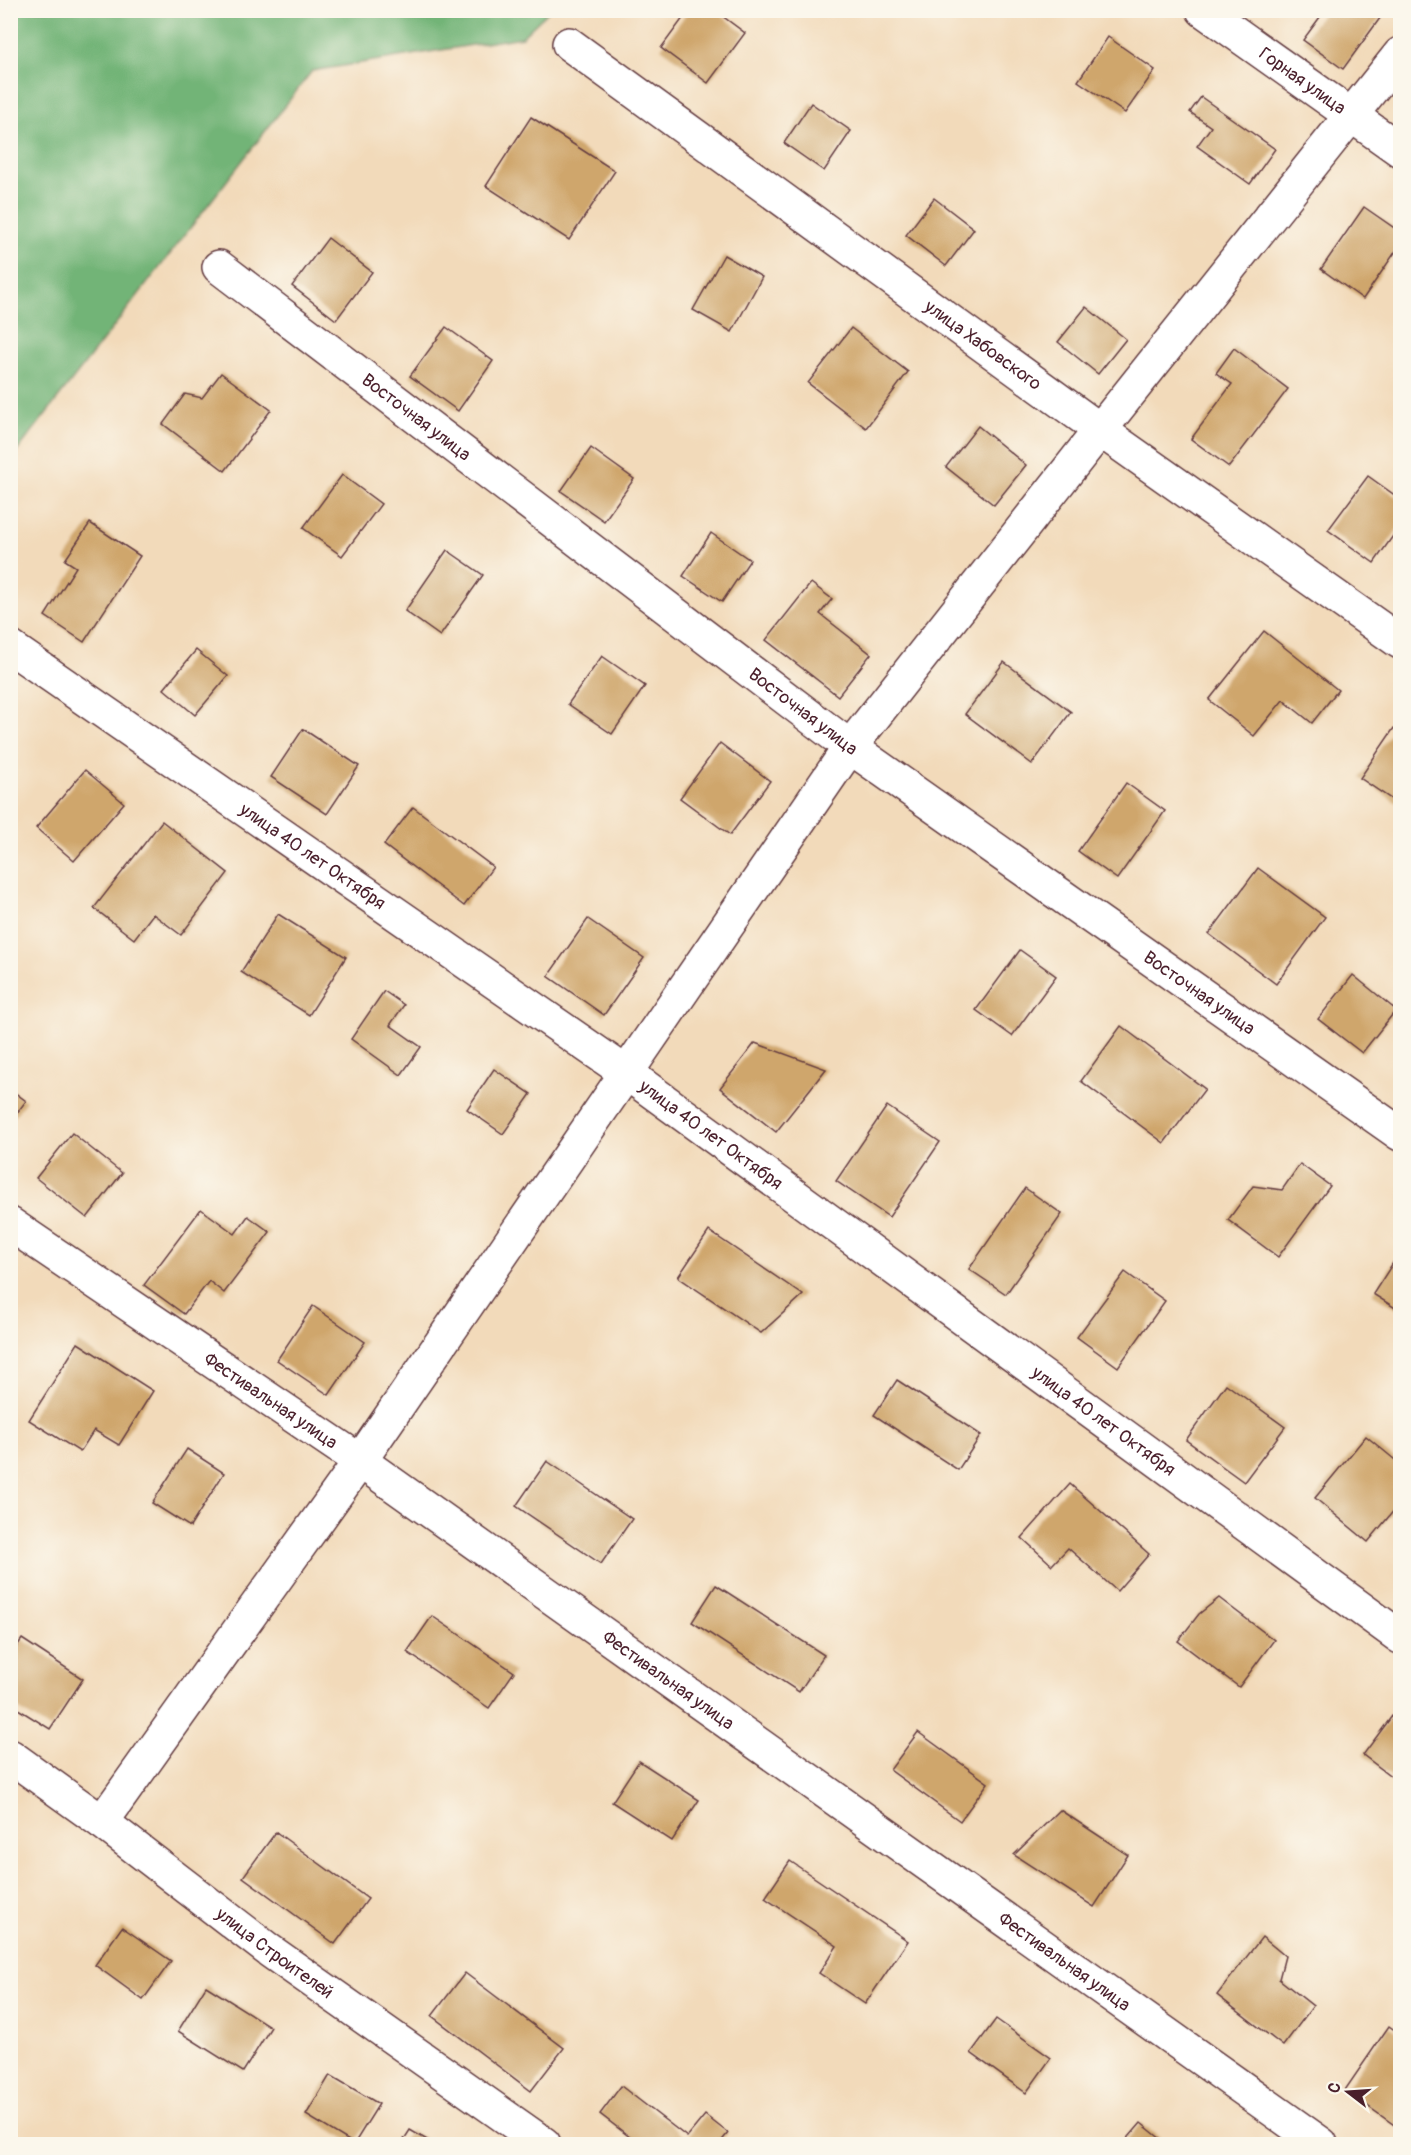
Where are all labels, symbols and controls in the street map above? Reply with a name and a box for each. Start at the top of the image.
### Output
street label: Горная улица [1254,42,1350,119]
street label: улица Хабовского [919,294,1046,395]
street label: Восточная улица [357,368,475,466]
street label: Восточная улица [744,663,862,760]
street label: улица 40 лет Октября [235,797,390,915]
street label: Восточная улица [1139,946,1260,1040]
street label: улица 40 лет Октября [634,1074,787,1195]
street label: Фестивальная улица [200,1347,342,1454]
street label: улица 40 лет Октября [1027,1360,1180,1481]
street label: Фестивальная улица [598,1625,739,1735]
street label: улица Строителей [211,1902,338,2004]
street label: Фестивальная улица [994,1907,1135,2016]
north arrow [1318,2062,1378,2122]
text: С [1324,2080,1346,2096]

